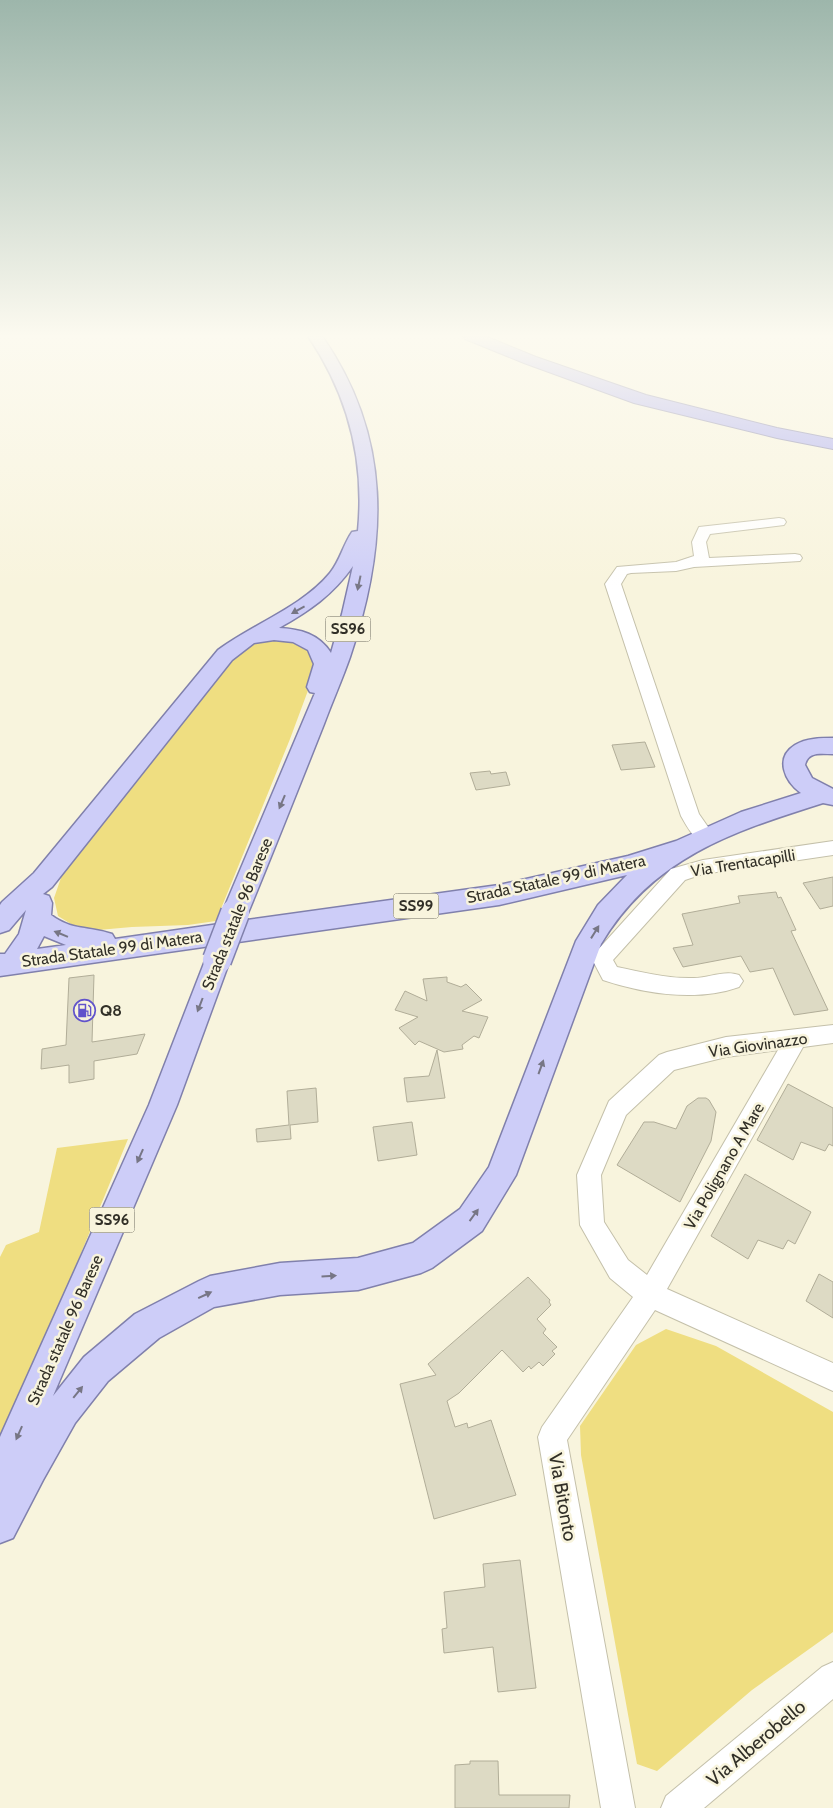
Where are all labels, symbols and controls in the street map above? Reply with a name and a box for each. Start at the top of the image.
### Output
one-way arrow [355,575,363,591]
one-way arrow [290,606,305,614]
road number: SS96 [326,616,370,642]
one-way arrow [278,795,286,810]
street label: Strada statale 96 Barese [198,835,276,993]
street label: Via Trentacapilli [689,845,797,881]
street label: Strada Statale 99 di Matera [465,851,647,907]
road number: SS99 [394,894,438,918]
one-way arrow [590,925,599,938]
street label: Strada Statale 99 di Matera [21,927,204,971]
one-way arrow [53,930,68,938]
fuel station icon: Q8 [72,998,96,1022]
one-way arrow [196,998,204,1013]
place label: Q8 [100,1001,122,1020]
street label: Via Giovinazzo [707,1029,809,1061]
one-way arrow [538,1060,545,1075]
street label: Via Polignano A Mare [680,1099,768,1233]
one-way arrow [136,1149,144,1163]
road number: SS96 [90,1208,134,1232]
one-way arrow [469,1208,479,1222]
street label: Strada statale 96 Barese [23,1252,107,1408]
one-way arrow [321,1271,337,1279]
one-way arrow [198,1291,212,1299]
one-way arrow [72,1386,83,1399]
one-way arrow [15,1426,23,1440]
street label: Via Bitonto [544,1451,582,1543]
street label: Via Alberobello [702,1695,810,1791]

